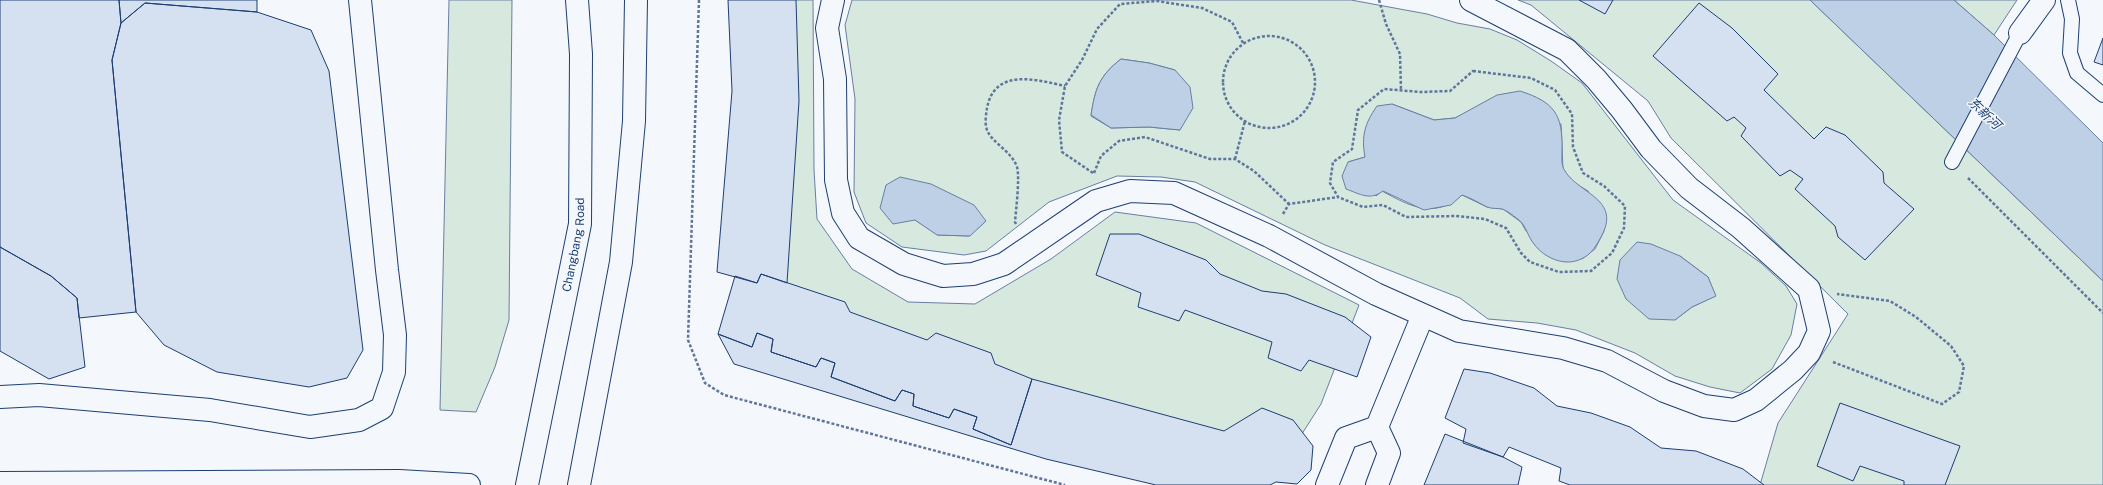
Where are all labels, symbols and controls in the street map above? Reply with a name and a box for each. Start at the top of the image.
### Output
water label: 东新河 [1965,94,2006,134]
street label: Changbang Road [559,197,587,293]

